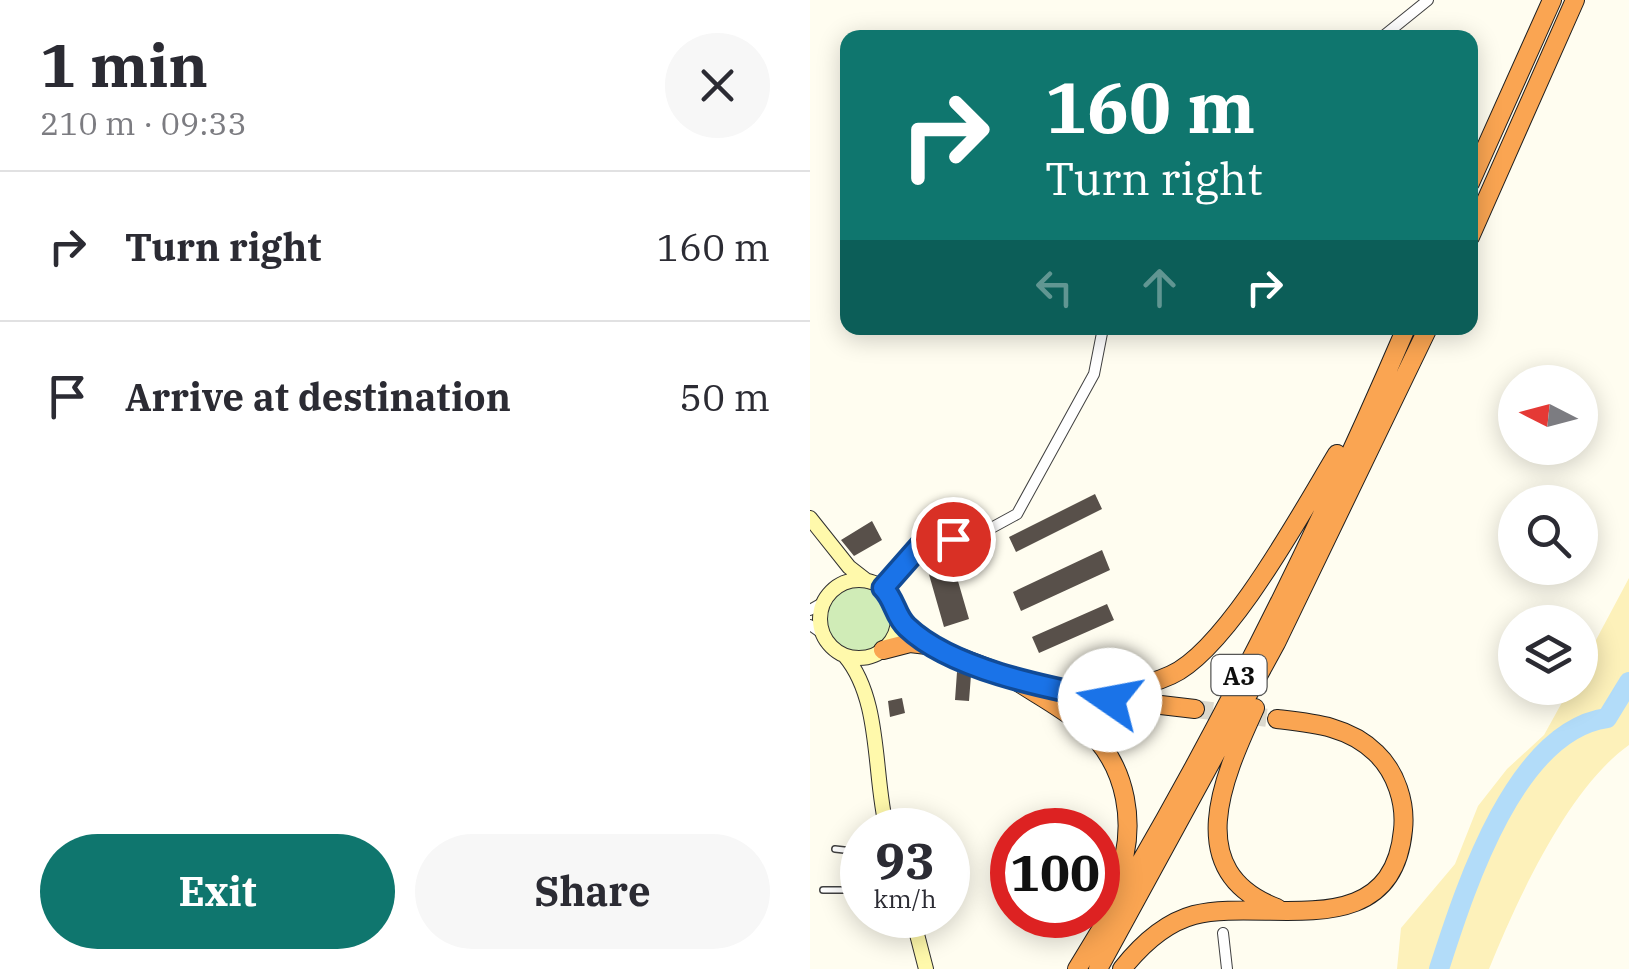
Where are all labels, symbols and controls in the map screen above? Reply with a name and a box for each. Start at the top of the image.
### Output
text: 1 min [40,25,208,104]
button: close [665,33,770,138]
text: 160 m [1045,61,1255,152]
icon: right [880,70,1010,200]
text: 210 m · 09:33 [40,102,247,144]
text: Turn right [1045,149,1263,207]
icon: right [40,219,95,274]
text: Turn right [125,222,321,271]
text: 160 m [657,222,770,271]
icon: left [1027,260,1082,315]
icon: ahead [1132,260,1187,315]
icon: right [1237,260,1292,315]
north arrow [1498,365,1598,465]
map controls [1498,365,1598,705]
icon: arrive [40,369,95,424]
text: Arrive at destination [125,372,511,421]
text: 50 m [679,372,770,421]
button: search [1498,485,1598,585]
pin [911,497,996,582]
icon: arrive [926,512,981,567]
button: layers [1498,605,1598,705]
position arrow [1058,648,1162,752]
road number: A3 [1212,655,1266,695]
speed limit sign: 100 [990,808,1120,938]
text: 93 [875,828,935,893]
button: Exit [40,834,395,949]
button: Share [415,834,770,949]
text: km/h [873,882,937,915]

